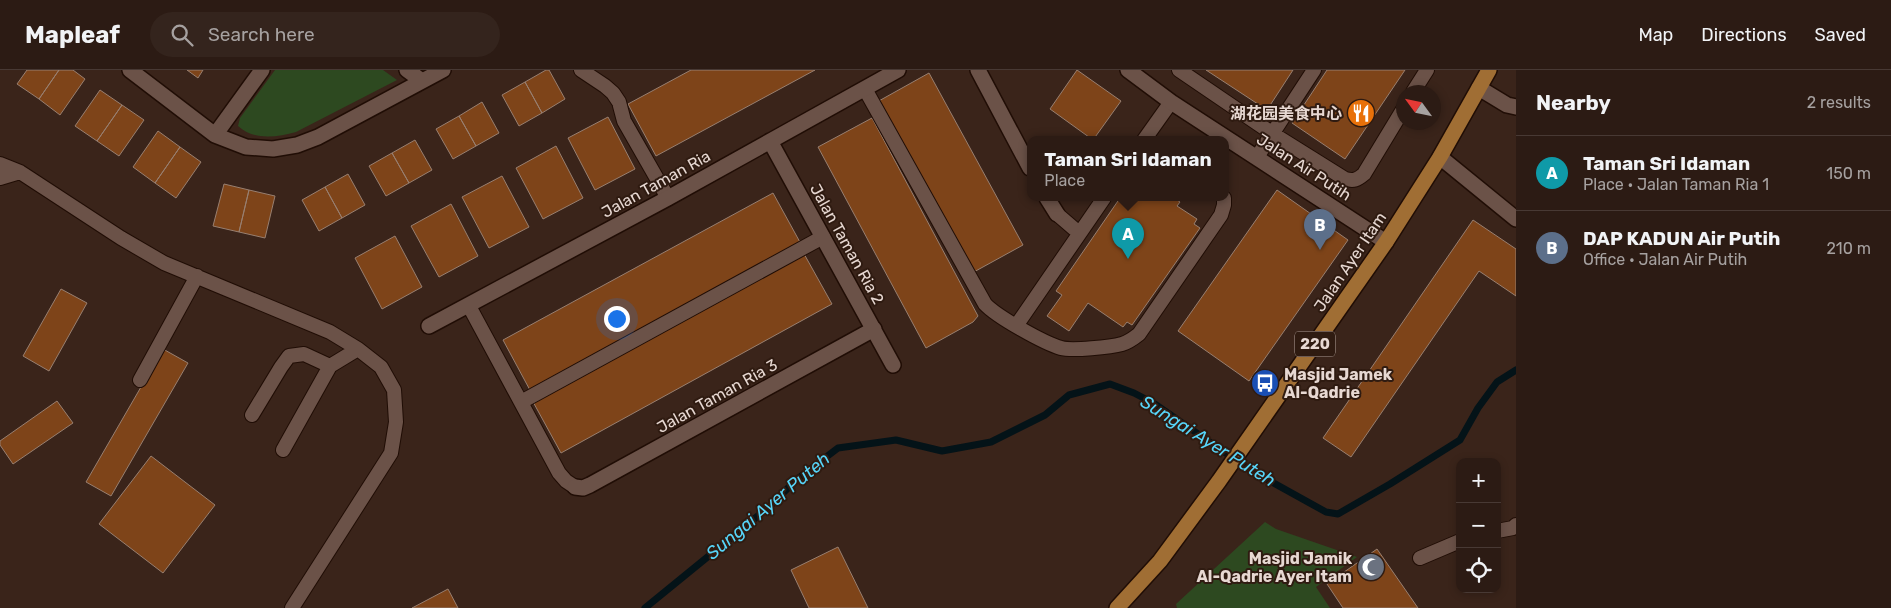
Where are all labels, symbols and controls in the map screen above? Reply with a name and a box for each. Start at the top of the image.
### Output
search box [150,12,500,57]
text: Mapleaf [25,21,120,49]
icon: search [168,21,196,49]
text: Search here [208,23,315,46]
text: Map [1638,24,1673,46]
text: Directions [1701,24,1787,46]
text: Saved [1815,24,1866,46]
north arrow [1396,85,1441,130]
text: Nearby [1536,90,1611,115]
text: 2 results [1807,93,1871,112]
restaurant icon: 湖花园美食中心 [1346,98,1376,128]
place label: 湖花园美食中心 [1230,104,1342,123]
street label: Jalan Air Putih [1253,129,1355,205]
popup [1027,136,1229,201]
street label: Jalan Taman Ria [598,146,714,222]
text: Taman Sri Idaman [1044,148,1212,171]
text: Taman Sri Idaman [1583,152,1750,175]
text: A [1546,164,1558,183]
text: 150 m [1826,164,1871,183]
text: Place [1044,171,1085,190]
text: Place · Jalan Taman Ria 1 [1583,175,1769,194]
street label: Jalan Taman Ria 2 [806,181,888,307]
pin: B [1304,209,1336,250]
street label: Jalan Ayer Itam [1310,209,1390,315]
pin: A [1112,218,1144,259]
text: DAP KADUN Air Putih [1583,227,1780,250]
text: B [1546,239,1558,258]
text: 210 m [1826,239,1871,258]
text: Office · Jalan Air Putih [1583,250,1747,269]
your location [604,306,630,332]
road number: 220 [1295,332,1335,356]
street label: Jalan Taman Ria 3 [653,355,781,437]
place label: Masjid Jamek Al-Qadrie [1284,365,1393,402]
bus stop icon: Masjid Jamek Al-Qadrie [1250,368,1280,398]
water label: Sungai Ayer Puteh [1136,391,1280,491]
water label: Sungai Ayer Puteh [702,448,835,564]
map controls [1456,458,1501,593]
button: + [1456,458,1501,503]
button: − [1456,503,1501,548]
button: locate [1456,548,1501,593]
place label: Masjid Jamik Al-Qadrie Ayer Itam [1196,549,1353,586]
mosque icon: Masjid Jamik Al-Qadrie Ayer Itam [1356,552,1386,582]

